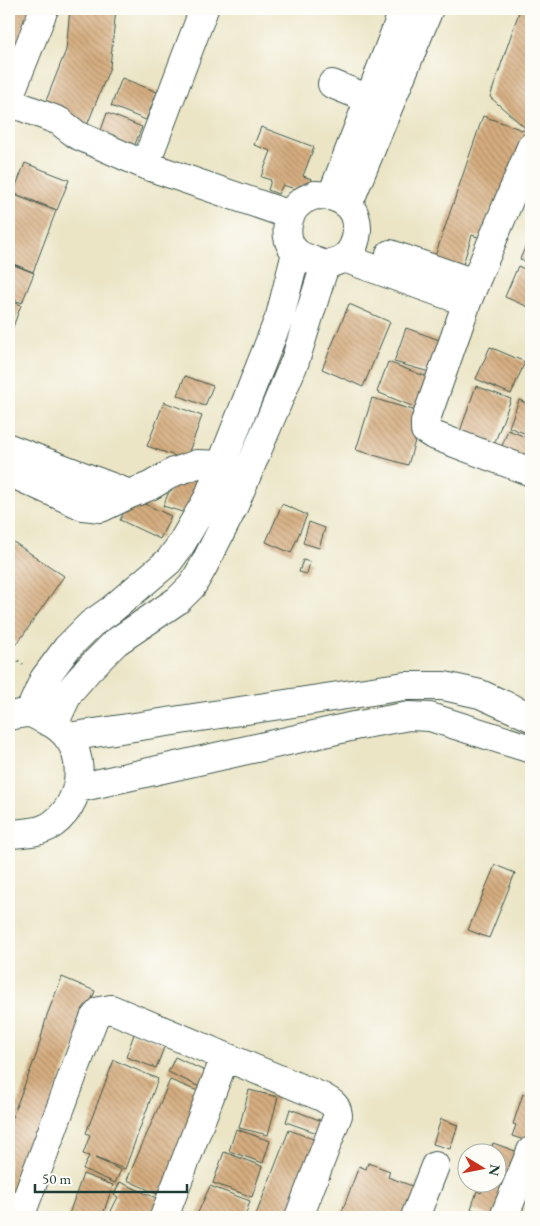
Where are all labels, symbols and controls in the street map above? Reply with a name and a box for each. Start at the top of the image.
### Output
north arrow [458,1144,508,1194]
scale bar [35,1161,188,1193]
text: N [485,1163,505,1178]
text: 50 m [42,1169,71,1188]

